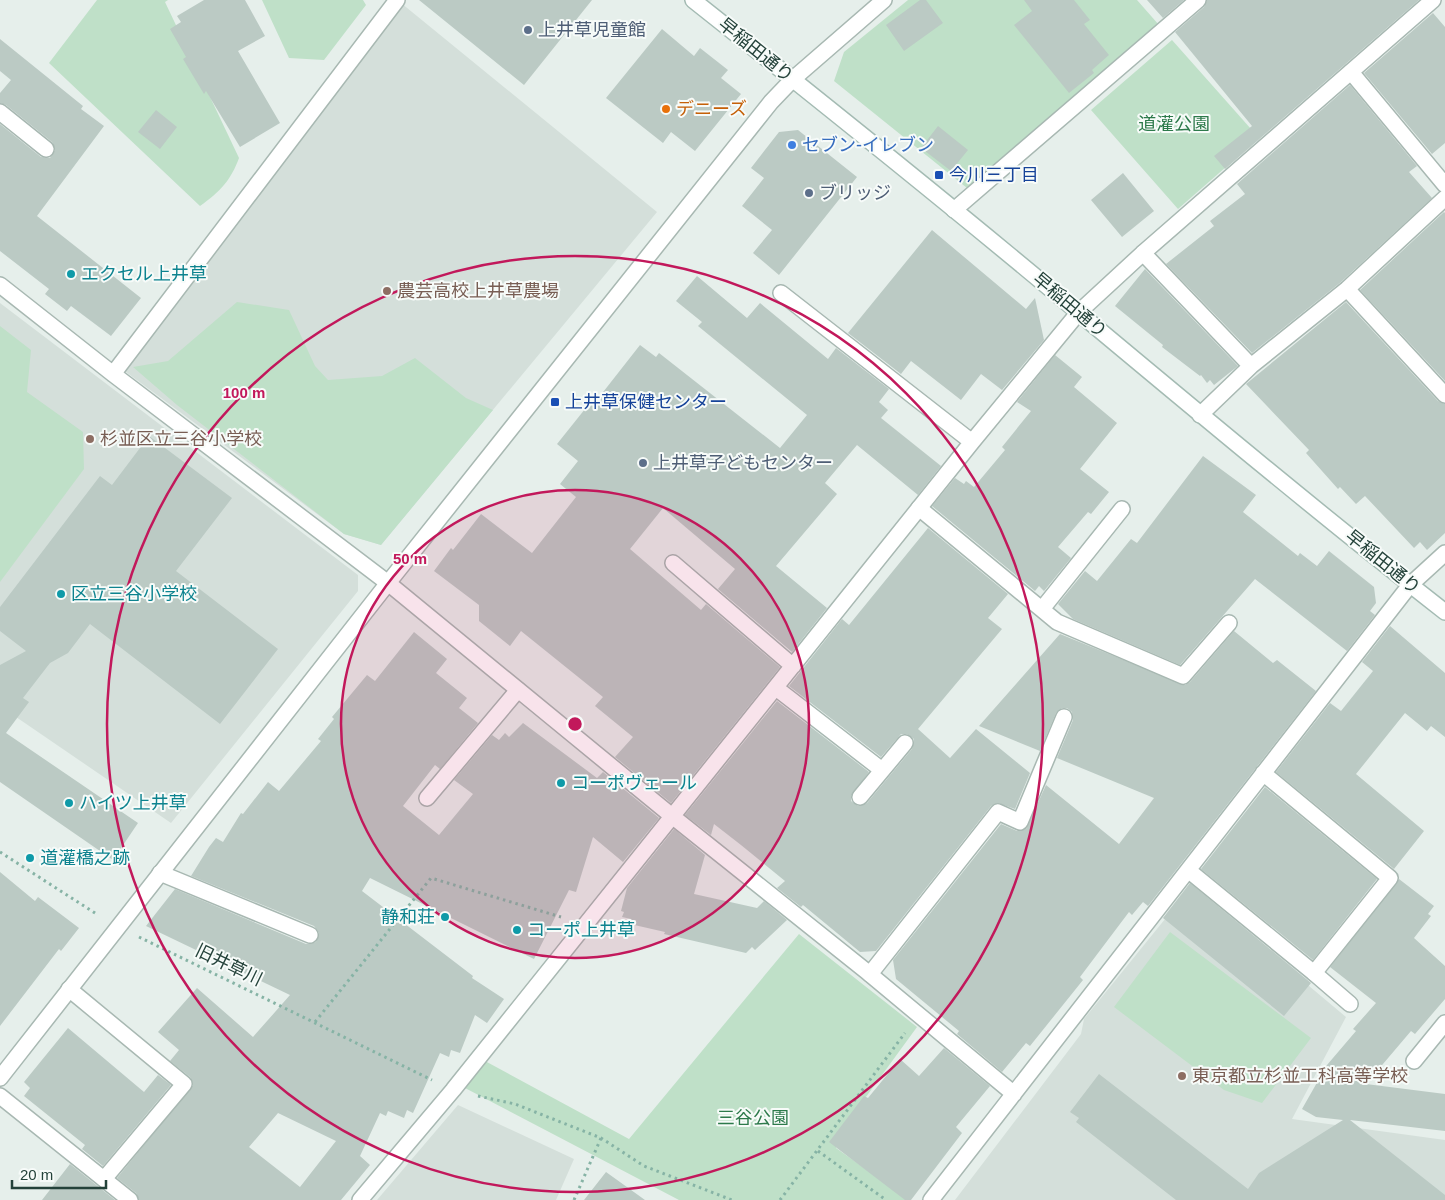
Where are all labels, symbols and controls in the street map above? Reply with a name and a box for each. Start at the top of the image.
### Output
street label: 早稲田通り [715,14,797,86]
place label: 上井草児童館 [538,20,646,40]
marker: 上井草児童館 [522,24,534,36]
place label: デニーズ [676,99,747,119]
marker: デニーズ [660,103,672,115]
park label: 道灌公園 [1138,114,1210,134]
place label: セブン-イレブン [802,135,934,155]
marker: セブン-イレブン [786,139,798,151]
place label: 今川三丁目 [949,165,1039,185]
marker: 今川三丁目 [933,169,945,181]
place label: ブリッジ [819,183,891,203]
marker: ブリッジ [803,187,815,199]
place label: エクセル上井草 [81,264,207,284]
marker: エクセル上井草 [65,268,77,280]
street label: 早稲田通り [1029,268,1111,342]
place label: 農芸高校上井草農場 [397,281,559,301]
marker: 農芸高校上井草農場 [381,285,393,297]
text: 100 m [223,384,265,401]
place label: 上井草保健センター [565,392,727,412]
marker: 上井草保健センター [549,396,561,408]
place label: 杉並区立三谷小学校 [100,429,262,449]
marker: 杉並区立三谷小学校 [84,433,96,445]
place label: 上井草子どもセンター [653,453,833,473]
marker: 上井草子どもセンター [637,457,649,469]
street label: 早稲田通り [1342,526,1424,598]
text: 50 m [393,550,427,567]
place label: 区立三谷小学校 [71,584,197,604]
marker: 区立三谷小学校 [55,588,67,600]
centre of rings [566,715,584,733]
place label: コーポヴェール [571,773,697,793]
marker: コーポヴェール [555,777,567,789]
place label: ハイツ上井草 [79,793,187,813]
marker: ハイツ上井草 [63,797,75,809]
place label: 道灌橋之跡 [40,848,130,868]
marker: 道灌橋之跡 [24,852,36,864]
place label: 静和荘 [381,907,435,927]
marker: 静和荘 [439,911,451,923]
place label: コーポ上井草 [527,920,635,940]
marker: コーポ上井草 [511,924,523,936]
street label: 旧井草川 [192,940,266,990]
place label: 東京都立杉並工科高等学校 [1192,1066,1408,1086]
marker: 東京都立杉並工科高等学校 [1176,1070,1188,1082]
park label: 三谷公園 [717,1108,789,1128]
scale bar [12,1158,106,1190]
text: 20 m [20,1166,53,1183]

